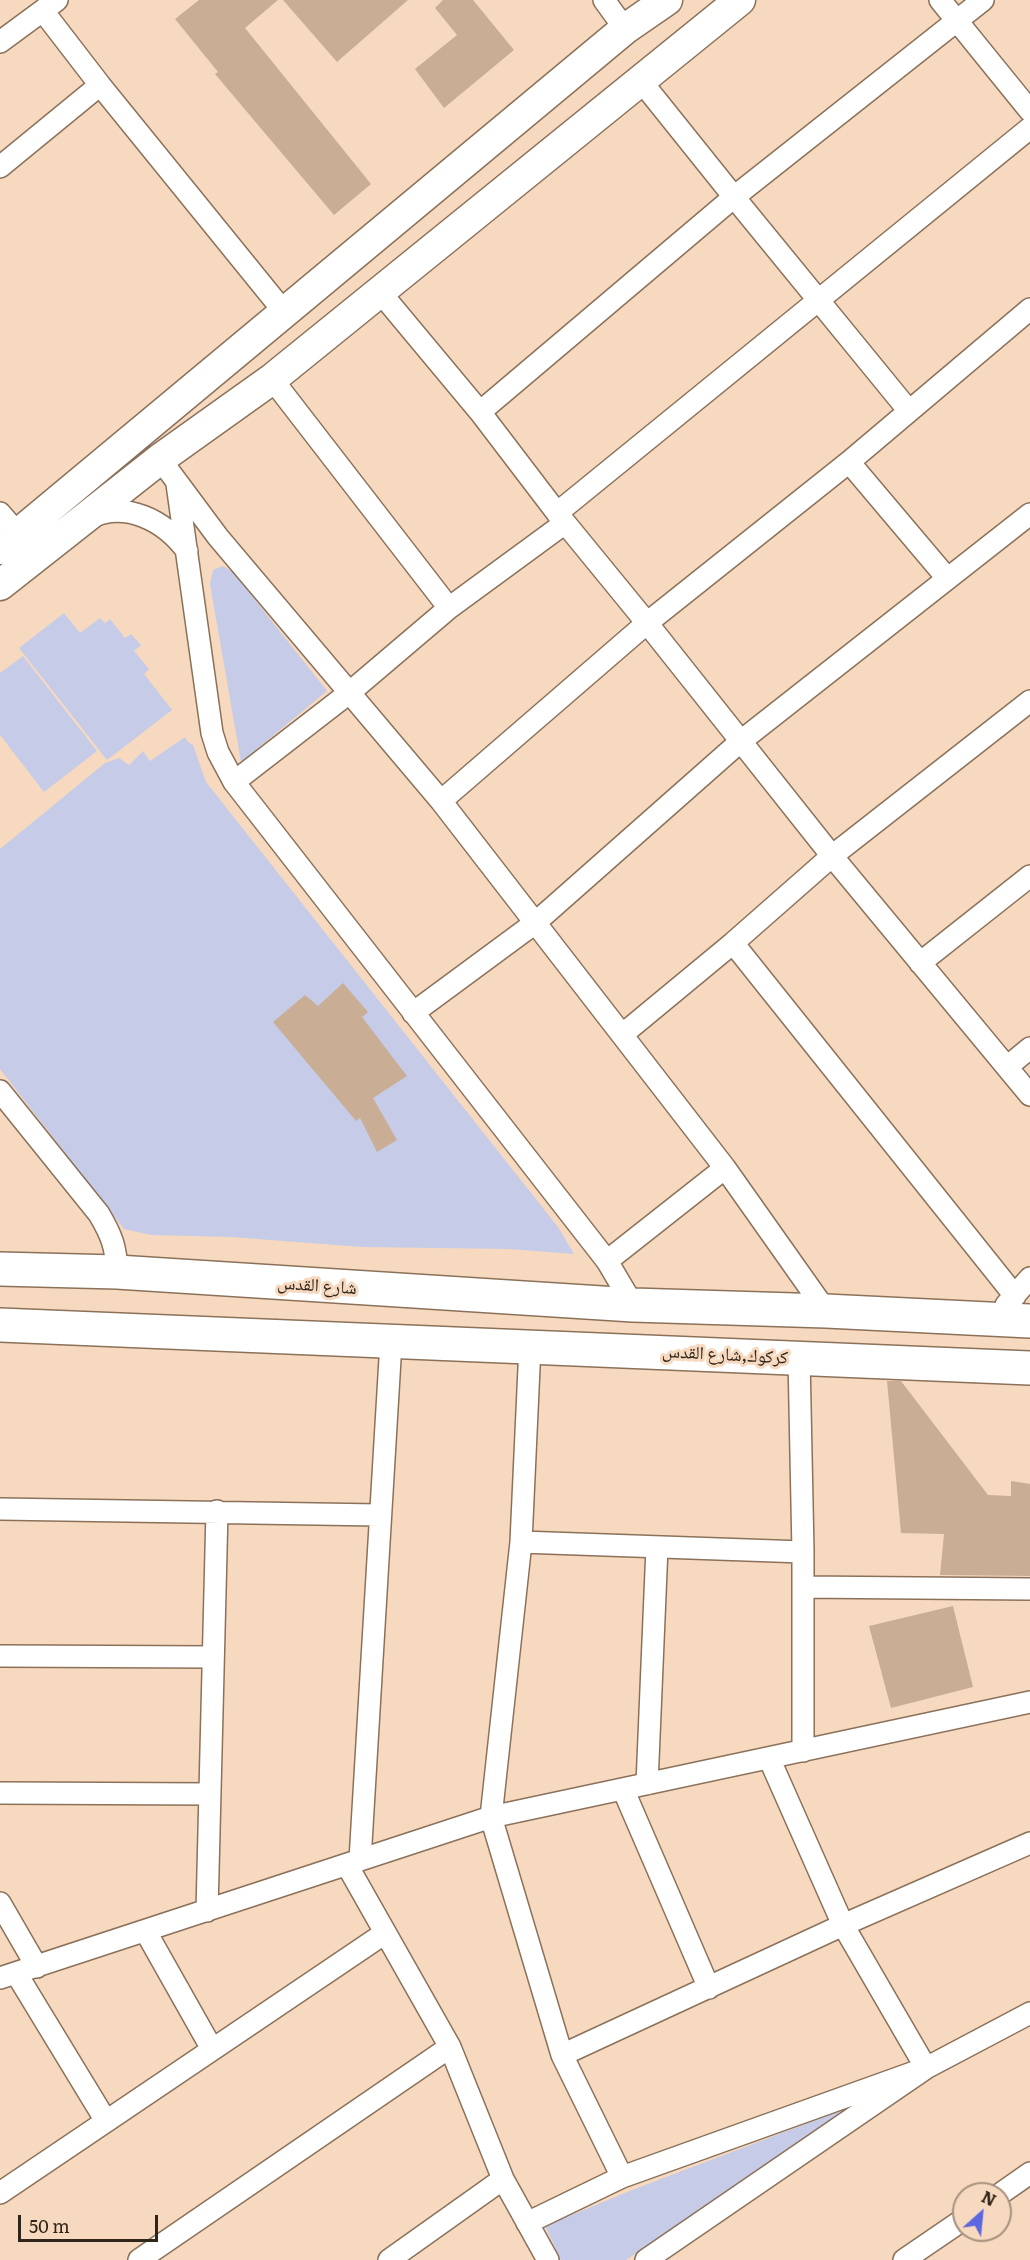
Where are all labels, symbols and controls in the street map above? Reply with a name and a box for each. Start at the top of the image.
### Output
street label: شارع القدس [277,1272,357,1300]
street label: كركوك,شارع القدس [661,1341,789,1369]
north arrow [952,2182,1012,2242]
text: N [978,2184,1001,2211]
scale bar [21,2203,160,2241]
text: 50 m [29,2212,70,2239]

